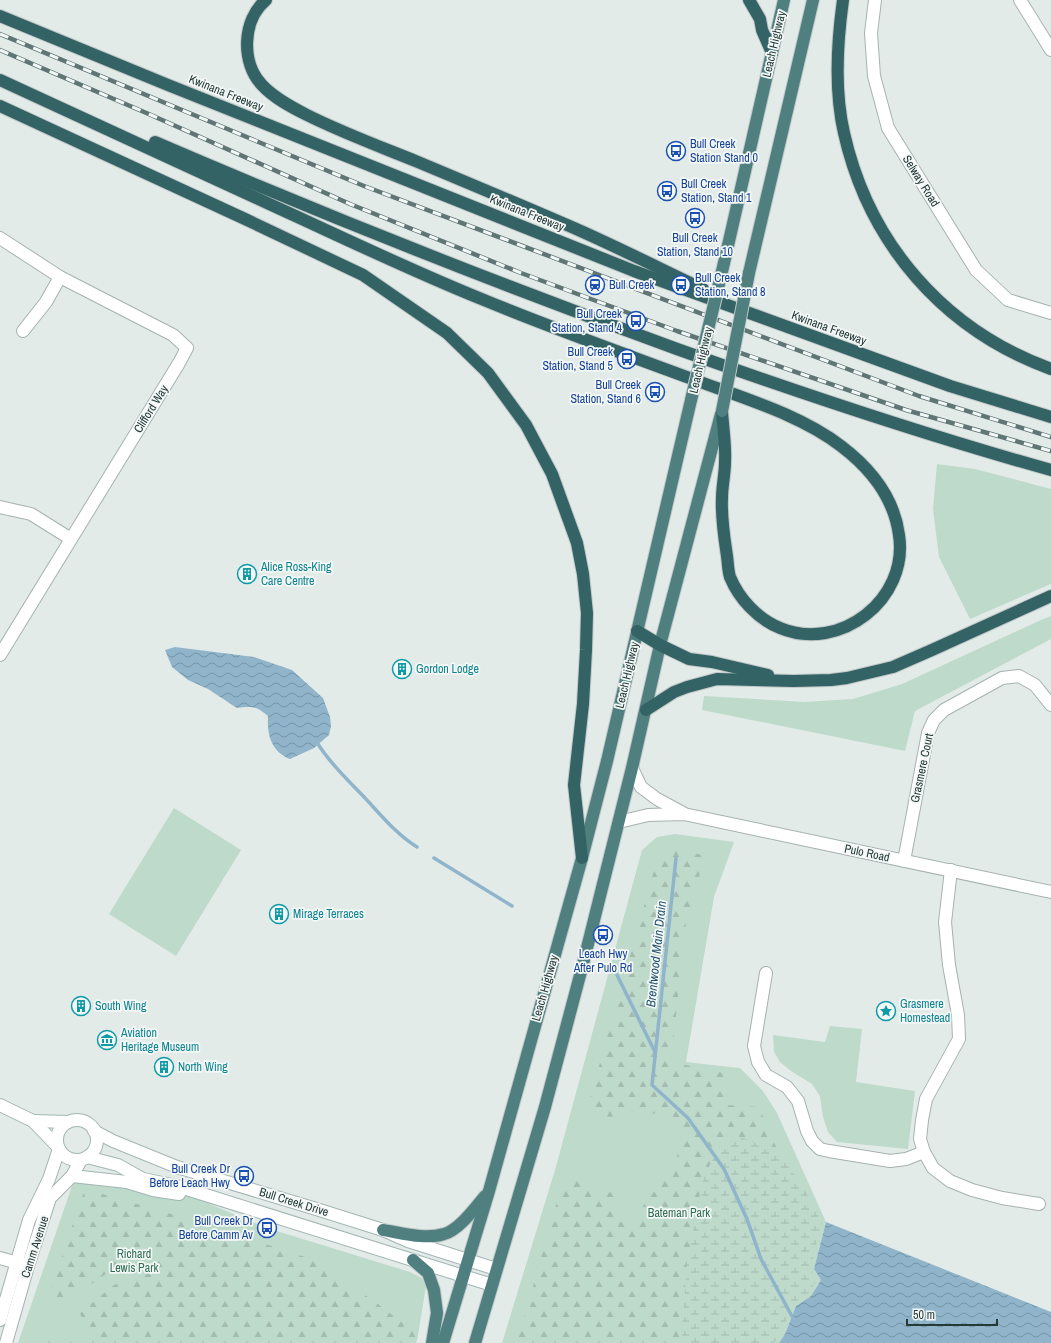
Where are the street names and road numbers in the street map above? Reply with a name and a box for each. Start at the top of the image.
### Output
street label: Leach Highway [759,9,789,79]
street label: Kwinana Freeway [186,71,266,115]
street label: Selway Road [899,152,943,210]
street label: Kwinana Freeway [487,191,567,235]
street label: Kwinana Freeway [789,307,869,349]
street label: Leach Highway [686,325,716,395]
street label: Clifford Way [130,382,172,436]
street label: Leach Highway [612,640,642,710]
street label: Grasmere Court [907,732,937,804]
street label: Pulo Road [843,840,891,866]
street label: Leach Highway [528,953,562,1023]
street label: Bull Creek Drive [257,1184,331,1220]
street label: Camm Avenue [17,1214,53,1280]

